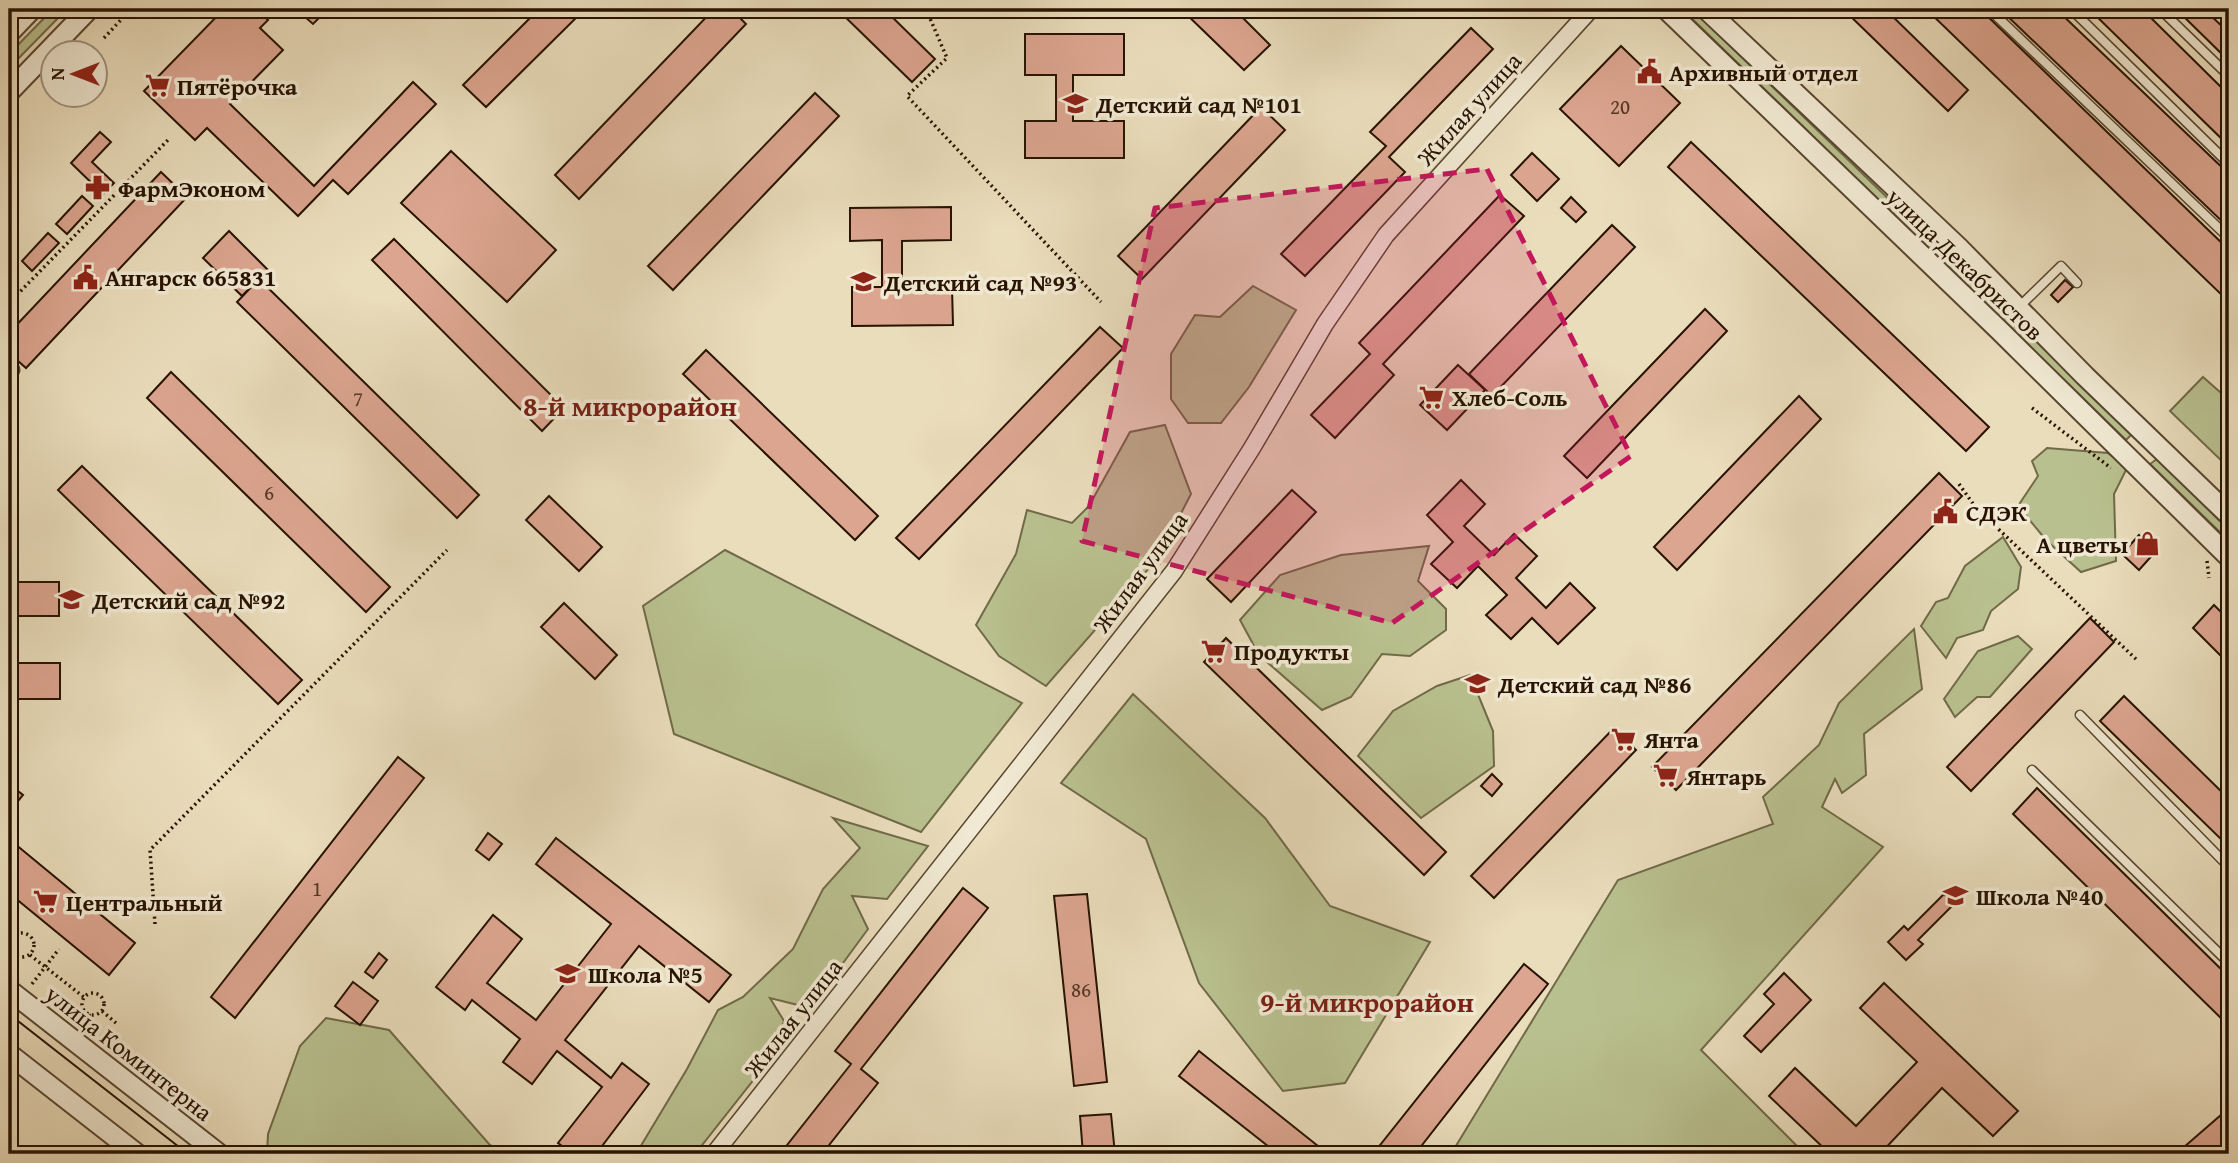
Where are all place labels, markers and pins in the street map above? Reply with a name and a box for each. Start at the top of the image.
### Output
place label: Архивный отдел [1669,55,1858,90]
public building icon: Архивный отдел [1635,58,1663,86]
place label: Пятёрочка [177,69,298,104]
supermarket icon: Пятёрочка [143,72,171,100]
place label: Детский сад №101 [1095,87,1302,122]
school or university icon: Детский сад №101 [1062,90,1090,118]
place label: ФармЭконом [118,171,265,206]
pharmacy icon: ФармЭконом [84,174,112,202]
place label: Ангарск 665831 [105,260,277,295]
public building icon: Ангарск 665831 [71,263,99,291]
place label: Детский сад №93 [883,265,1077,300]
school or university icon: Детский сад №93 [850,268,878,296]
place label: Хлеб-Соль [1452,380,1568,415]
supermarket icon: Хлеб-Соль [1418,383,1446,411]
place label: СДЭК [1966,495,2027,530]
public building icon: СДЭК [1932,498,1960,526]
place label: А цветы [2036,527,2128,562]
shop icon: А цветы [2134,530,2162,558]
place label: Детский сад №92 [91,583,285,618]
school or university icon: Детский сад №92 [58,586,86,614]
place label: Продукты [1234,634,1350,669]
supermarket icon: Продукты [1200,637,1228,665]
place label: Детский сад №86 [1497,667,1691,702]
school or university icon: Детский сад №86 [1464,670,1492,698]
place label: Янта [1643,722,1699,757]
supermarket icon: Янта [1610,725,1638,753]
place label: Янтарь [1685,759,1767,794]
supermarket icon: Янтарь [1652,762,1680,790]
place label: Школа №40 [1976,879,2104,914]
school or university icon: Школа №40 [1942,882,1970,910]
place label: Центральный [66,885,223,920]
supermarket icon: Центральный [32,888,60,916]
place label: Школа №5 [588,957,703,992]
school or university icon: Школа №5 [554,960,582,988]

